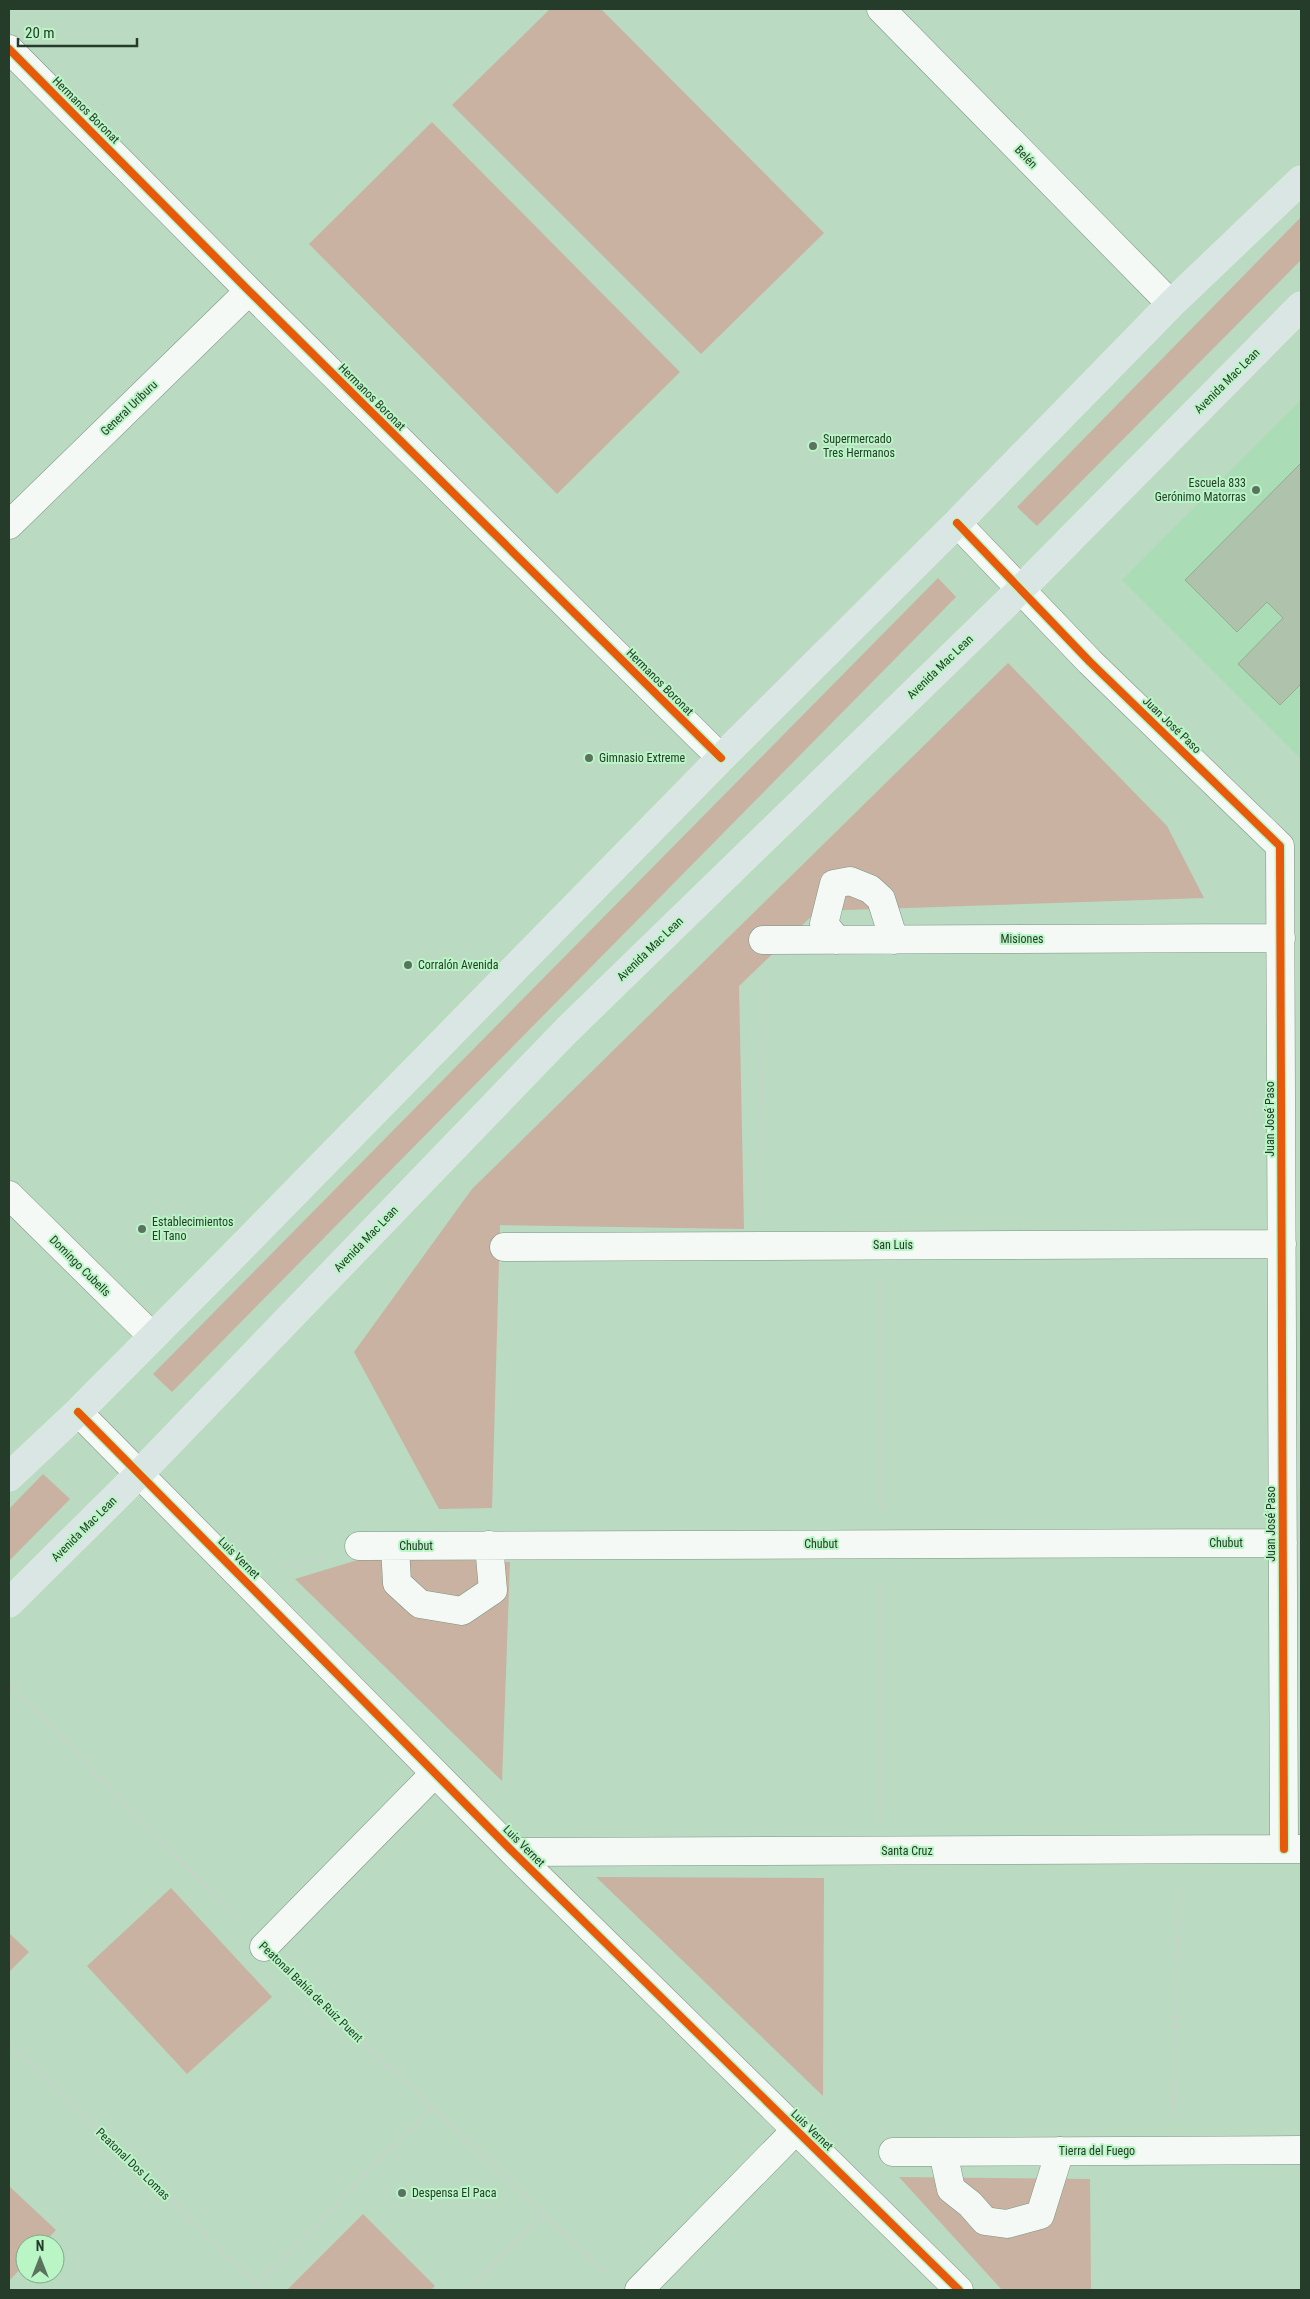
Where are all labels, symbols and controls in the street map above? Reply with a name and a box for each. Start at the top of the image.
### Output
scale bar [18,15,136,47]
text: 20 m [25,24,55,42]
street label: Hermanos Boronat [50,74,123,147]
street label: Belén [1012,143,1040,171]
street label: Avenida Mac Lean [1192,345,1263,416]
street label: Hermanos Boronat [336,361,409,434]
street label: General Uriburu [98,377,160,438]
place label: Supermercado Tres Hermanos [823,432,895,460]
marker: Supermercado Tres Hermanos [807,440,819,452]
place label: Escuela 833 Gerónimo Matorras [1155,476,1246,504]
marker: Escuela 833 Gerónimo Matorras [1250,484,1262,496]
street label: Avenida Mac Lean [904,632,976,702]
street label: Hermanos Boronat [624,646,697,719]
street label: Juan José Paso [1140,694,1204,756]
place label: Gimnasio Extreme [599,751,685,765]
marker: Gimnasio Extreme [583,752,595,764]
street label: Avenida Mac Lean [614,914,686,984]
street label: Misiones [1001,932,1043,946]
place label: Corralón Avenida [418,958,499,972]
marker: Corralón Avenida [402,959,414,971]
street label: Juan José Paso [1263,1081,1277,1157]
street label: Avenida Mac Lean [331,1203,401,1275]
place label: Establecimientos El Tano [152,1215,234,1243]
marker: Establecimientos El Tano [136,1223,148,1235]
street label: Domingo Cubells [47,1233,113,1299]
street label: San Luis [873,1238,913,1252]
street label: Juan José Paso [1264,1486,1278,1562]
street label: Avenida Mac Lean [49,1493,120,1564]
street label: Luis Vernet [215,1534,263,1582]
street label: Chubut [1209,1536,1243,1550]
street label: Chubut [804,1537,838,1551]
street label: Chubut [399,1539,433,1553]
street label: Luis Vernet [500,1822,548,1870]
street label: Santa Cruz [881,1844,933,1858]
street label: Peatonal Bahía de Ruiz Puent [256,1939,366,2045]
street label: Luis Vernet [788,2107,836,2154]
street label: Peatonal Dos Lomas [93,2125,173,2203]
street label: Tierra del Fuego [1059,2144,1135,2158]
place label: Despensa El Paca [412,2186,497,2200]
marker: Despensa El Paca [396,2187,408,2199]
north arrow [15,2234,65,2284]
text: N [36,2238,44,2254]

